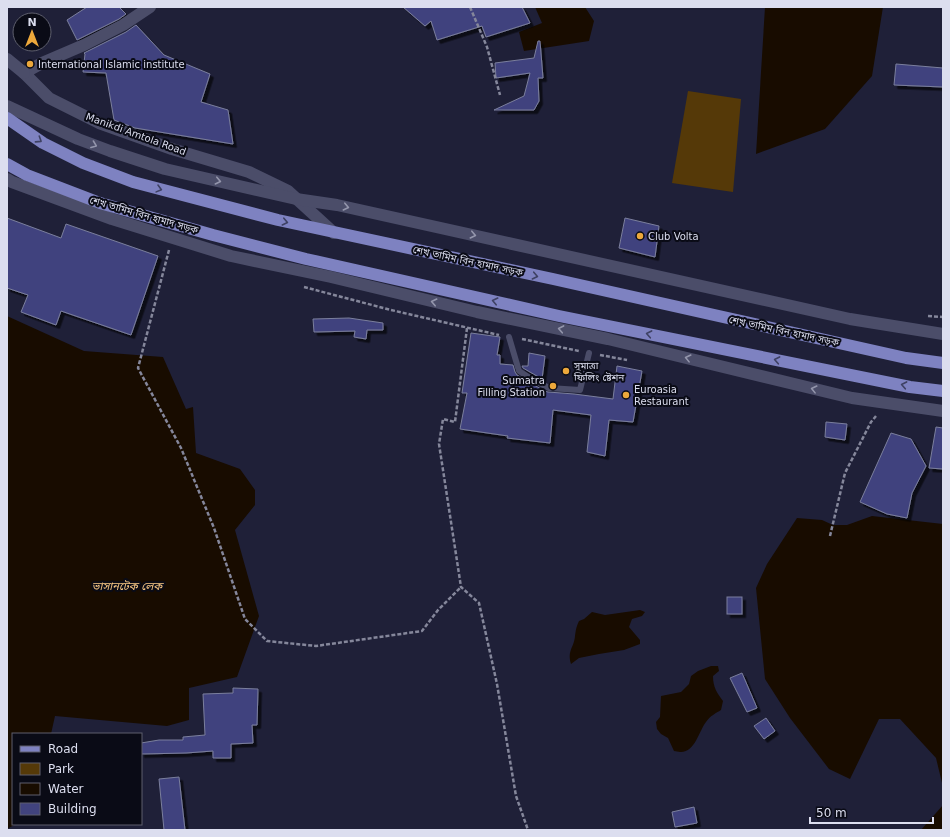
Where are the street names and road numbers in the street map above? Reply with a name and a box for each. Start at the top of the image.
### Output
street label: Manikdi Amtola Road [84,111,188,157]
street label: শেখ তামিম বিন হামাদ সড়ক [88,194,200,236]
street label: শেখ তামিম বিন হামাদ সড়ক [412,244,525,278]
street label: শেখ তামিম বিন হামাদ সড়ক [728,314,841,348]

